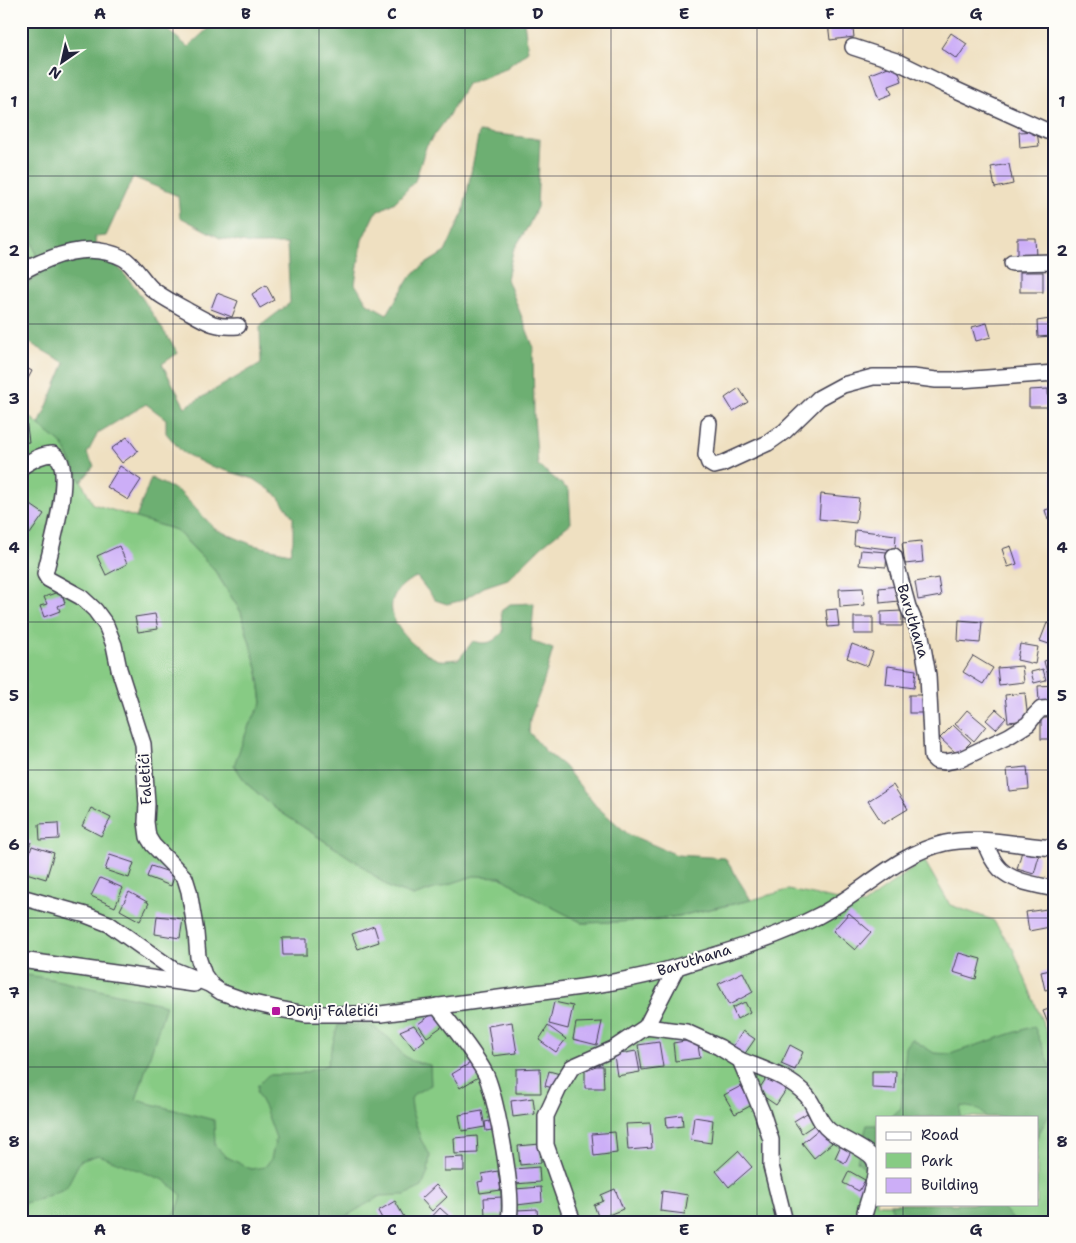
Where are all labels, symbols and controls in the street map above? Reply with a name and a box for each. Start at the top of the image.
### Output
text: A [94,3,106,24]
text: B [241,3,251,24]
text: C [387,3,397,24]
text: D [532,3,544,24]
text: E [679,3,689,24]
text: F [825,3,835,24]
text: G [970,3,983,24]
north arrow [38,38,88,88]
text: N [45,62,64,83]
text: 1 [10,91,18,112]
text: 1 [1058,91,1066,112]
text: 2 [8,240,20,261]
text: 2 [1056,240,1068,261]
text: 3 [8,388,20,409]
text: 3 [1056,388,1068,409]
text: 4 [8,537,20,558]
text: 4 [1056,537,1068,558]
street label: Baruthana [892,582,934,661]
text: 5 [9,685,19,706]
text: 5 [1057,685,1067,706]
street label: Faletići [134,753,156,805]
text: 6 [8,834,20,855]
text: 6 [1056,834,1068,855]
street label: Baruthana [655,939,734,981]
text: 7 [8,982,20,1003]
text: 7 [1056,982,1068,1003]
place label: Donji Faletići [286,1001,379,1021]
marker: Donji Faletići [270,1005,282,1017]
legend [876,1116,1038,1206]
text: Road [921,1125,959,1145]
text: 8 [8,1131,20,1152]
text: 8 [1056,1131,1068,1152]
text: Park [921,1151,953,1171]
text: Building [921,1175,978,1195]
text: A [94,1219,106,1240]
text: B [241,1219,251,1240]
text: C [387,1219,397,1240]
text: D [532,1219,544,1240]
text: E [679,1219,689,1240]
text: F [825,1219,835,1240]
text: G [970,1219,983,1240]

